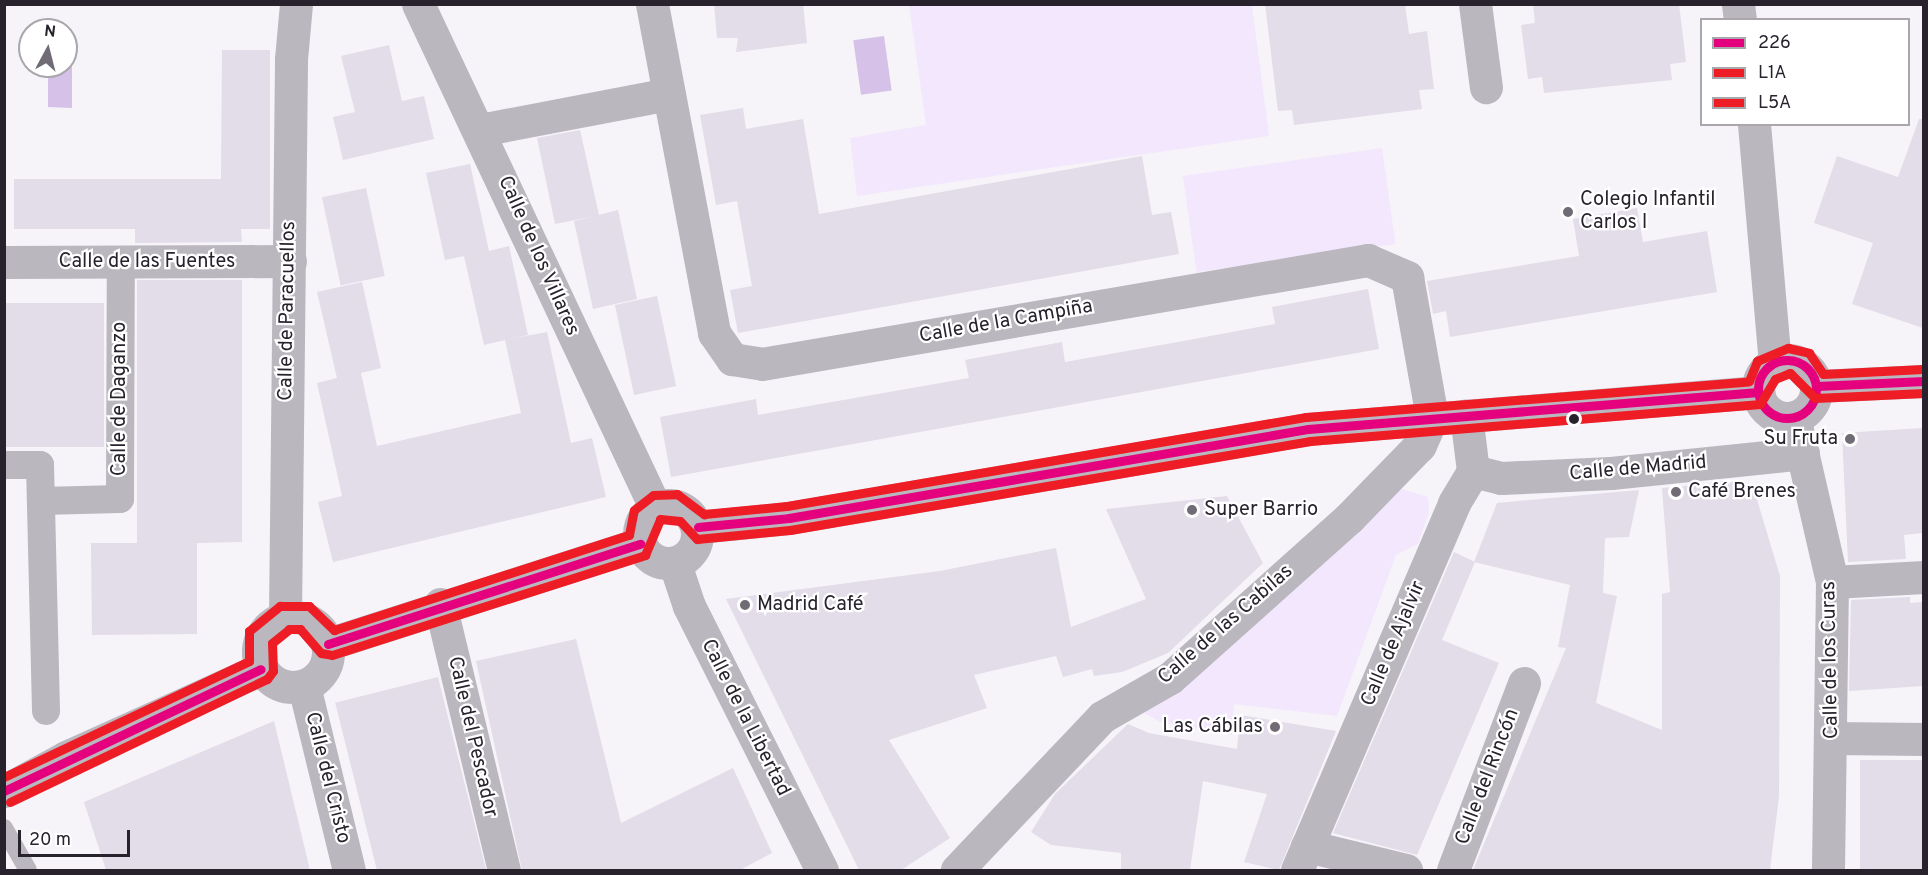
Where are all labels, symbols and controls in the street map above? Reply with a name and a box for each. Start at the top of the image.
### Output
north arrow [18,18,78,78]
legend [1700,18,1910,126]
text: N [43,21,57,43]
text: 226 [1758,32,1791,55]
text: L1A [1758,62,1786,85]
text: L5A [1758,92,1791,115]
street label: Calle de los Villares [492,172,584,340]
place label: Colegio Infantil Carlos I [1580,189,1715,236]
marker: Colegio Infantil Carlos I [1561,205,1575,219]
street label: Calle de Paracuellos [274,221,302,401]
street label: Calle de las Fuentes [59,250,235,274]
street label: Calle de la Campiña [917,295,1095,349]
street label: Calle de Daganzo [108,322,132,476]
unlabelled marker [1568,413,1580,425]
place label: Su Fruta [1764,427,1838,451]
marker: Su Fruta [1843,432,1857,446]
street label: Calle de Madrid [1568,451,1708,487]
place label: Café Brenes [1688,480,1796,504]
marker: Café Brenes [1669,485,1683,499]
place label: Super Barrio [1204,498,1318,522]
marker: Super Barrio [1185,503,1199,517]
street label: Calle de las Cabilas [1154,560,1298,690]
street label: Calle de Ajalvir [1357,577,1431,711]
street label: Calle de los Curas [1818,581,1844,739]
place label: Madrid Café [757,593,864,617]
marker: Madrid Café [738,598,752,612]
street label: Calle de la Libertad [695,636,795,800]
street label: Calle del Pescador [442,654,502,820]
street label: Calle del Rincón [1451,706,1525,848]
street label: Calle del Cristo [299,710,355,846]
place label: Las Cábilas [1162,715,1263,739]
marker: Las Cábilas [1268,720,1282,734]
scale bar [21,818,134,856]
text: 20 m [29,829,71,852]

